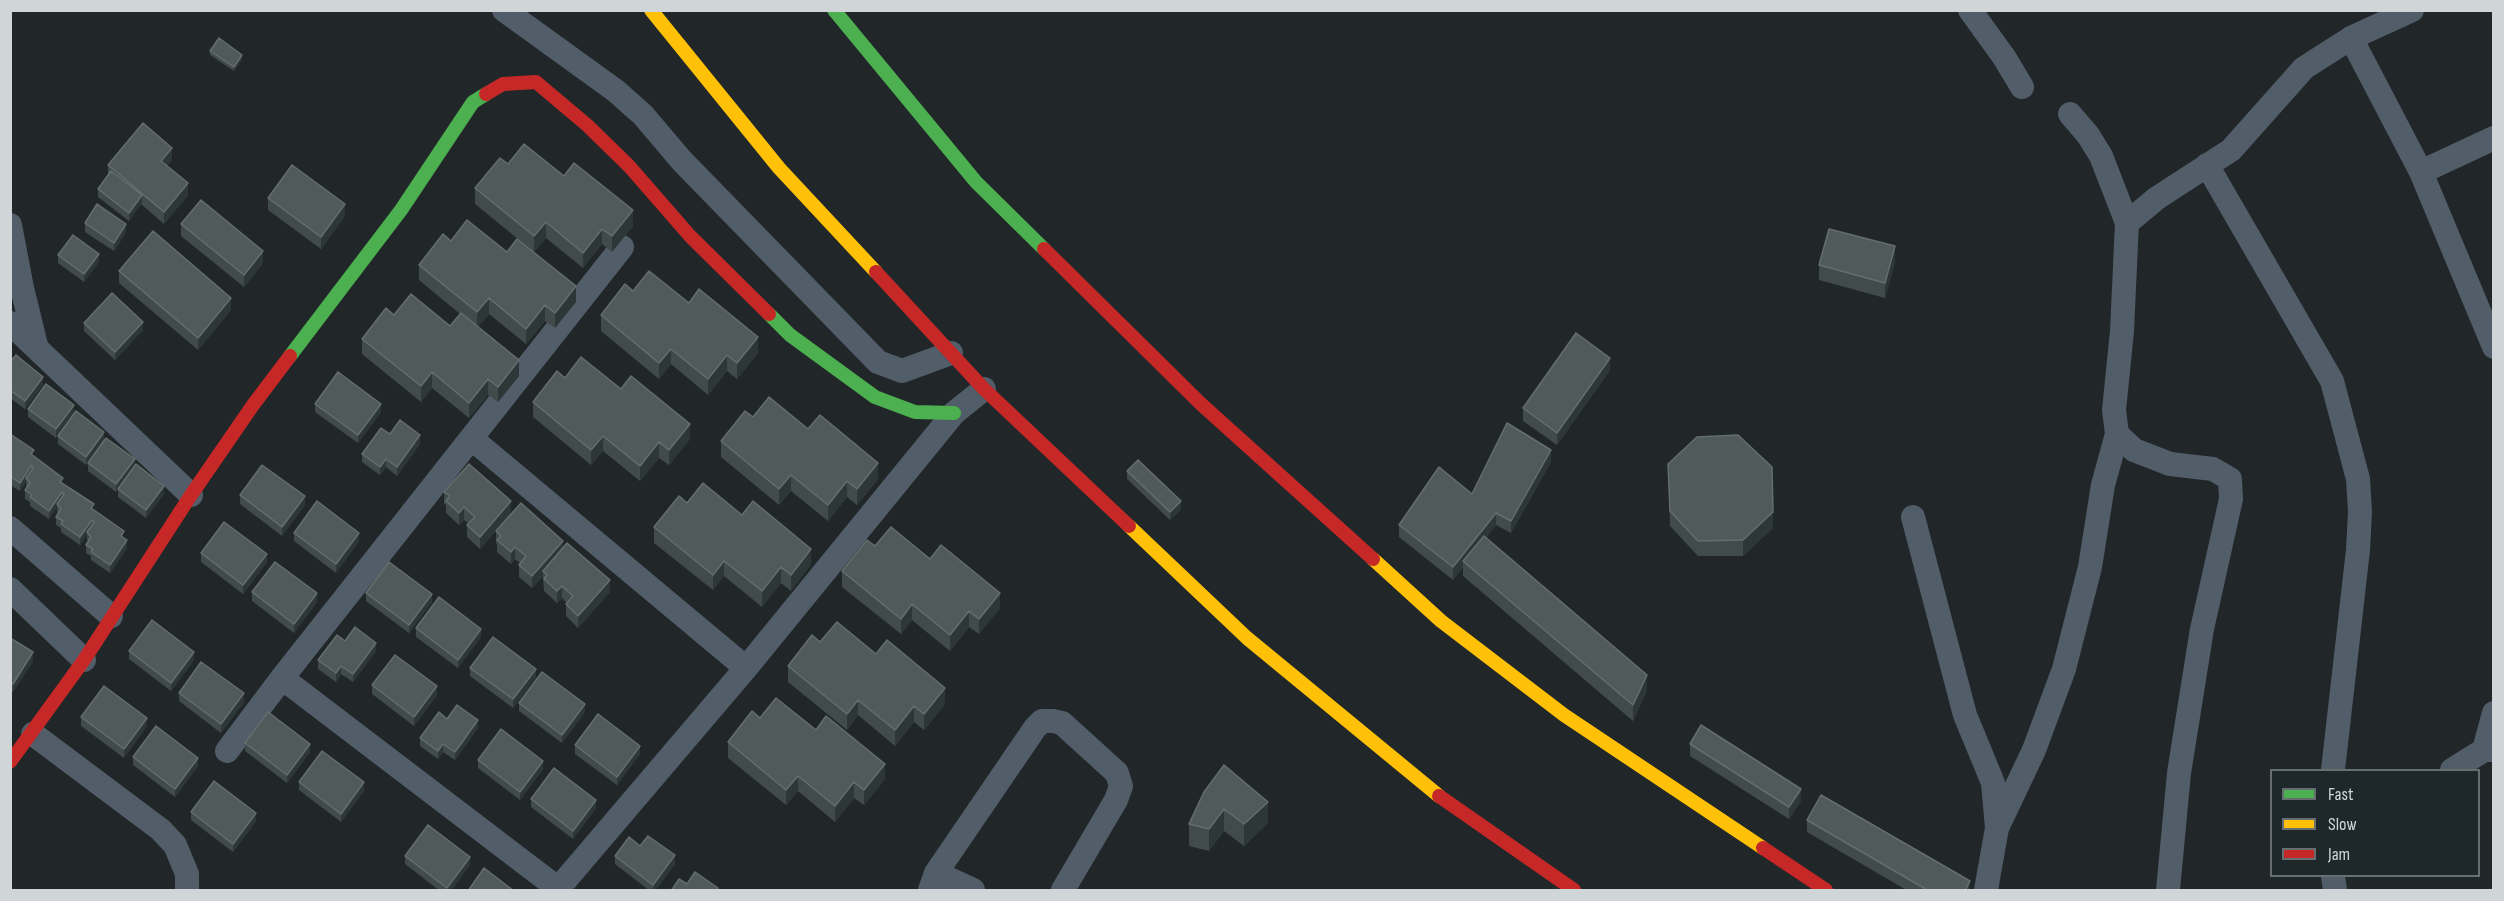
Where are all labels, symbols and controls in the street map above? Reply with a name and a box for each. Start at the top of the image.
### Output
legend [2270,769,2480,877]
text: Fast [2328,784,2353,805]
text: Slow [2328,814,2357,835]
text: Jam [2328,844,2350,865]

